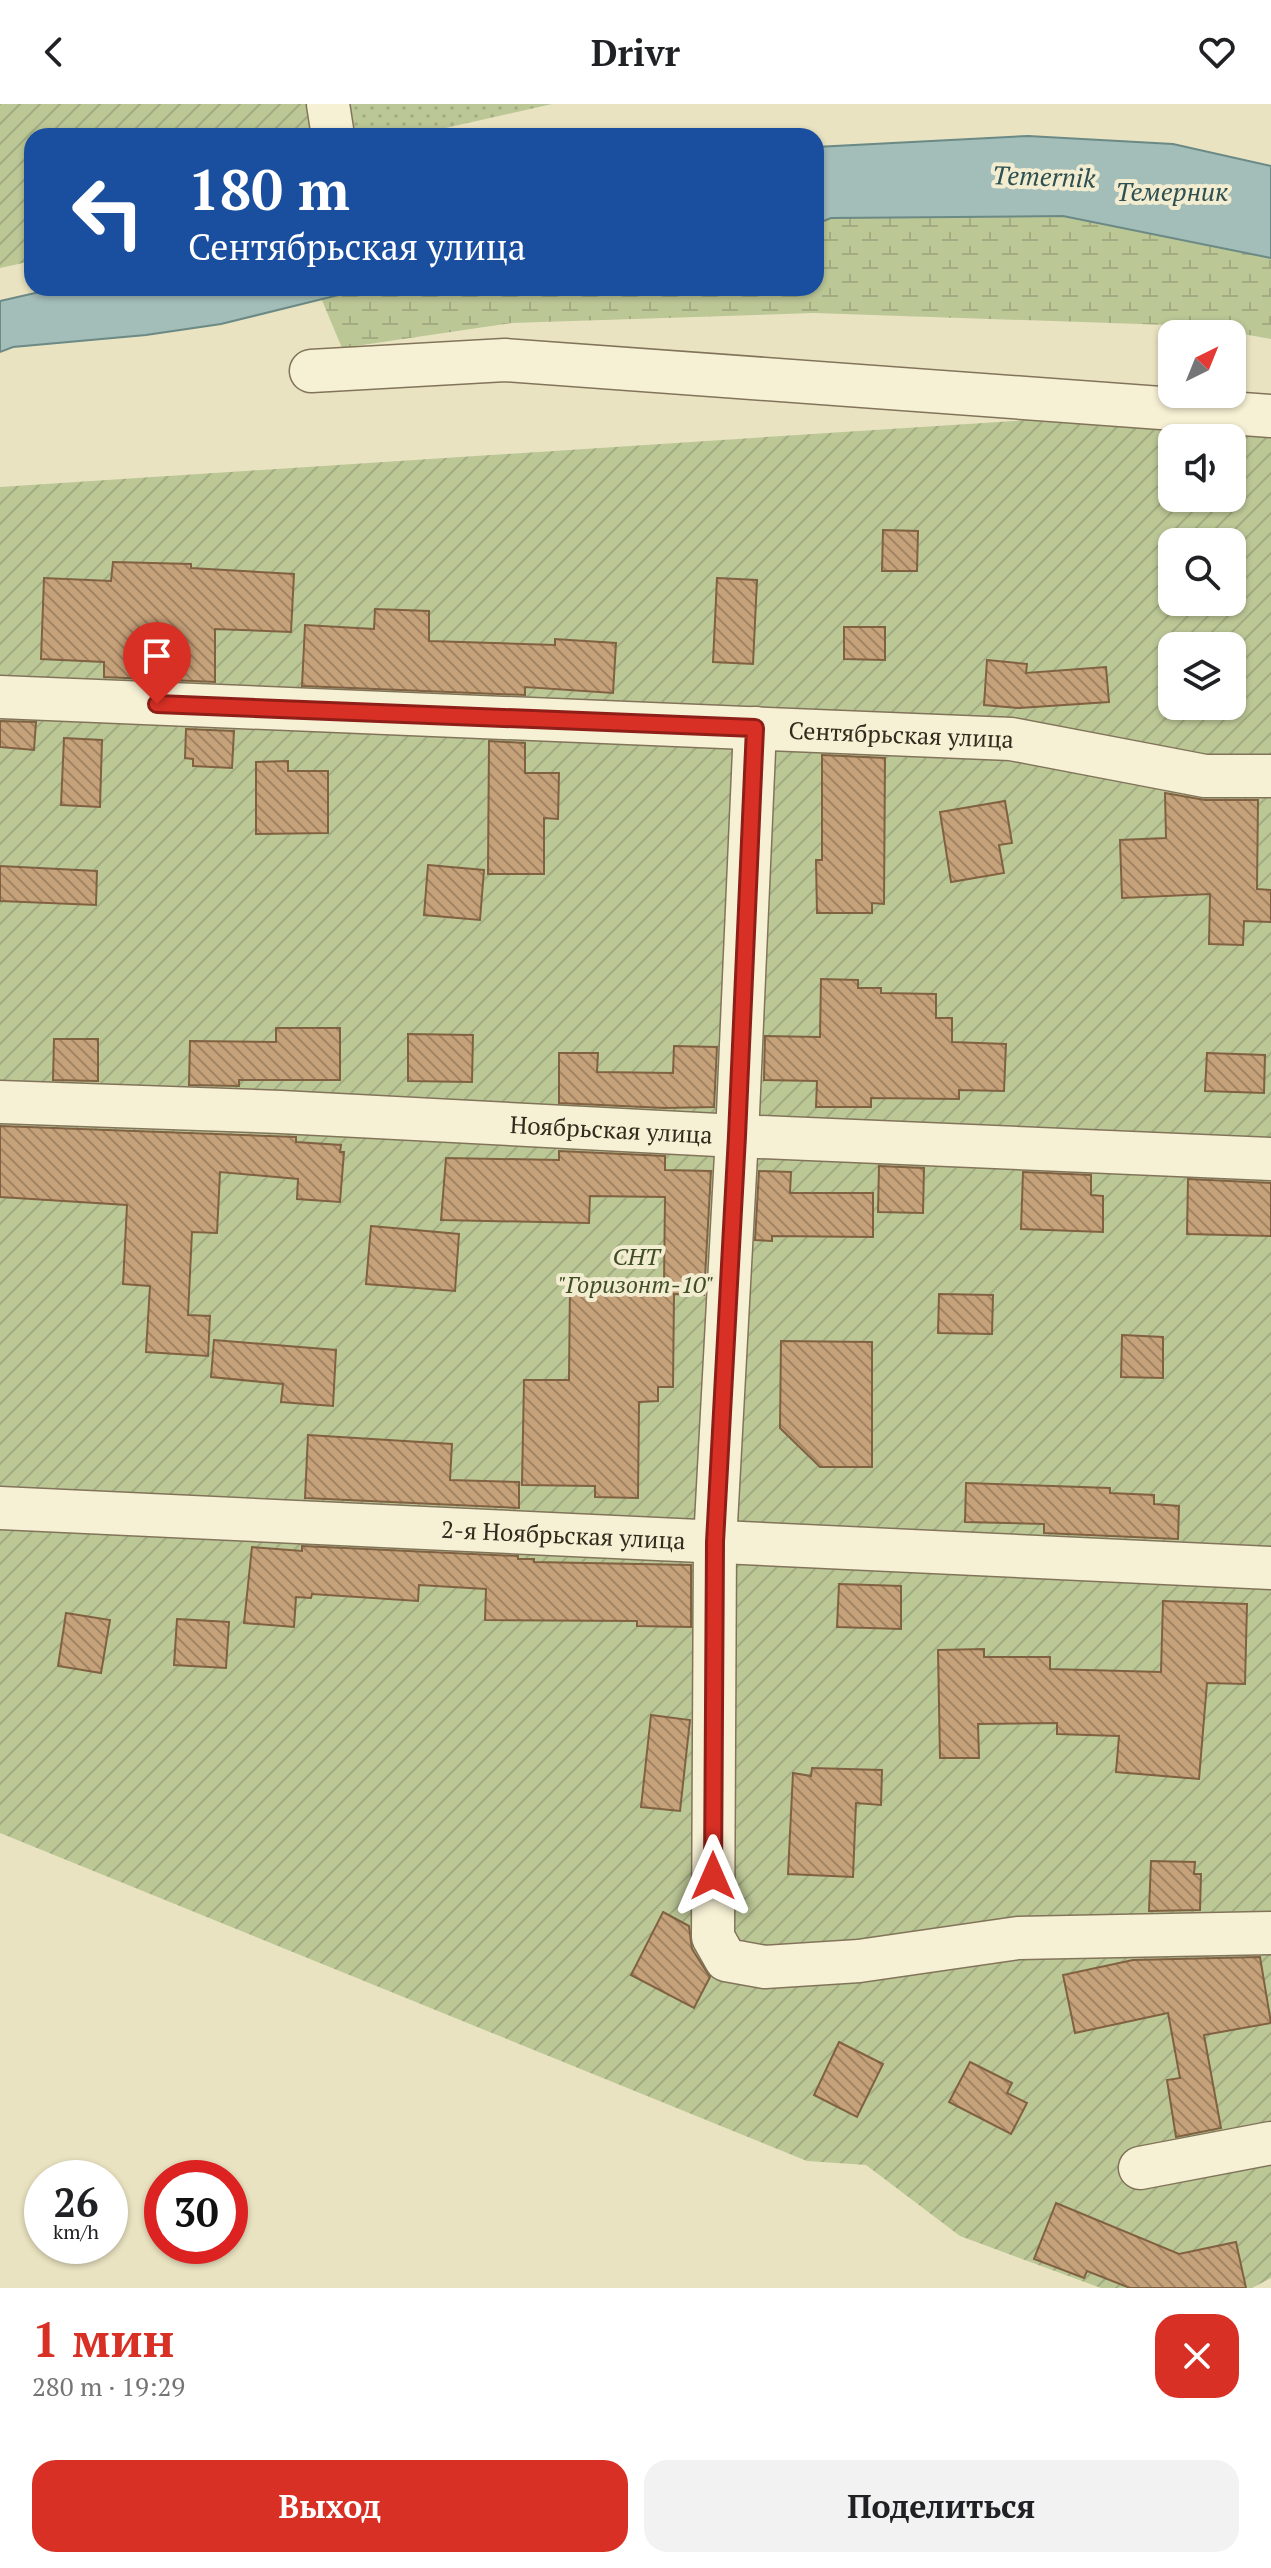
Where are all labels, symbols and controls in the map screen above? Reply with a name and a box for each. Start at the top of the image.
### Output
text: Drivr [591,29,680,76]
icon: back [32,30,76,74]
icon: heart [1195,30,1239,74]
text: 180 m [188,152,350,226]
water label: Temernik [992,157,1097,195]
icon: left [56,160,160,264]
water label: Темерник [1116,174,1228,208]
text: Сентябрьская улица [188,223,526,270]
north arrow [1158,320,1246,408]
map controls [1158,320,1246,720]
button: sound [1158,424,1246,512]
button: search [1158,528,1246,616]
pin [123,622,191,704]
button: layers [1158,632,1246,720]
icon: arrive [135,634,179,678]
street label: Сентябрьская улица [788,714,1015,755]
street label: Ноябрьская улица [509,1108,714,1151]
park label: СНТ "Горизонт-10" [558,1240,714,1300]
street label: 2-я Ноябрьская улица [441,1513,686,1556]
position arrow [671,1834,755,1918]
speed limit sign: 30 [144,2160,248,2264]
text: 26 [53,2175,99,2228]
text: km/h [53,2218,99,2245]
text: 1 мин [32,2307,174,2371]
button: close [1155,2314,1239,2398]
text: 280 m · 19:29 [32,2369,185,2403]
button: Выход [32,2460,628,2552]
button: Поделиться [644,2460,1239,2552]

